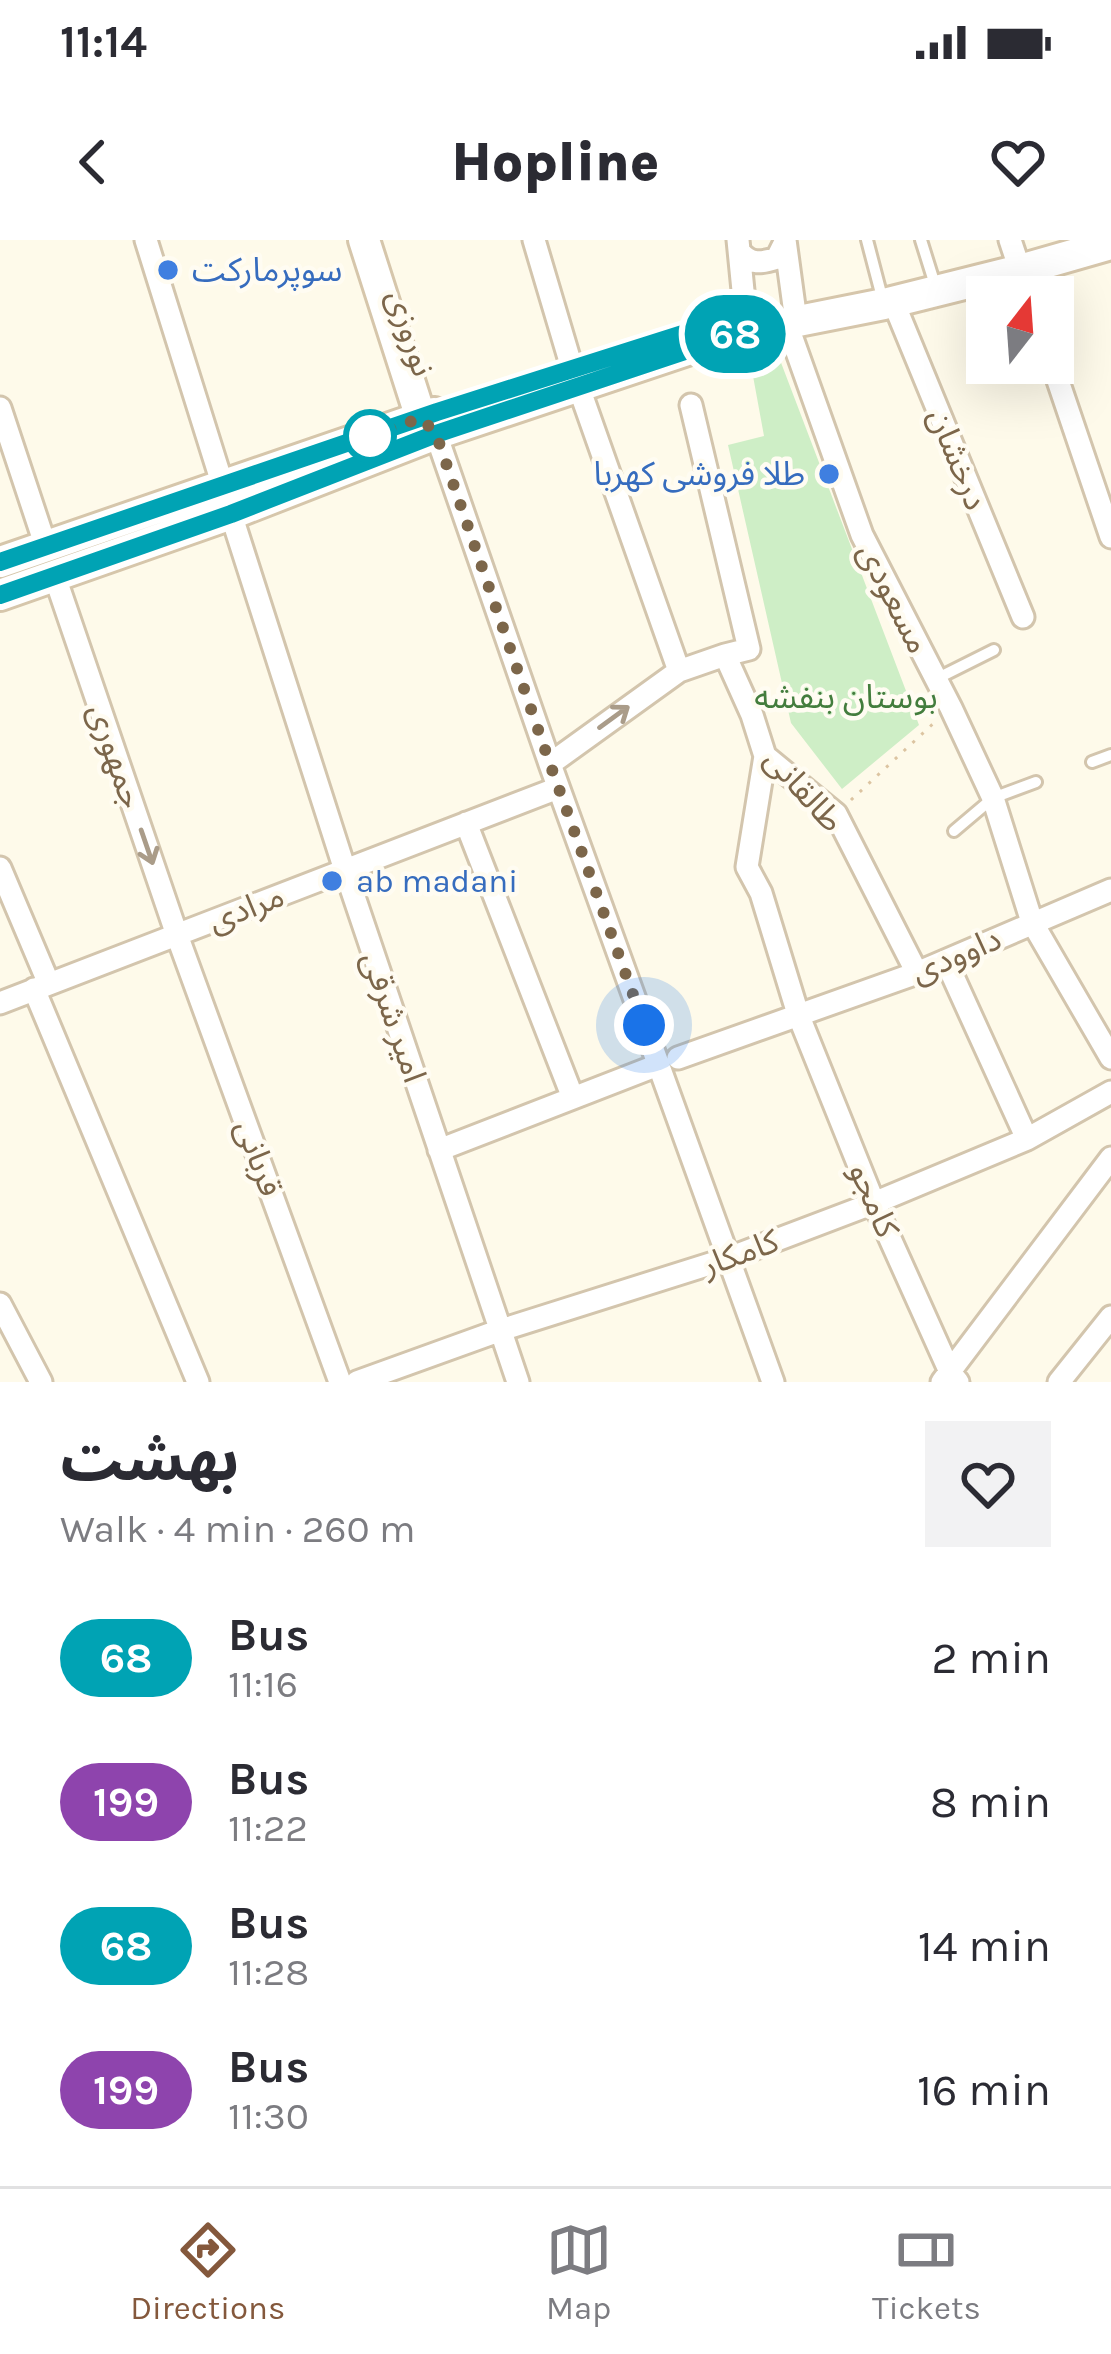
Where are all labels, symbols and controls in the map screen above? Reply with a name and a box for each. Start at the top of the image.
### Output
text: 11:14 [60,16,147,68]
icon: back [60,129,126,195]
icon: heart [985,129,1051,195]
text: Hopline [452,130,659,194]
place label: سوپرمارکت [192,251,342,291]
marker: سوپرمارکت [155,257,181,283]
north arrow [966,276,1074,384]
map controls [966,276,1074,384]
street label: نوروزی [379,285,443,381]
line badge: 68 [681,295,789,373]
text: 68 [709,309,761,359]
street label: درخشان [920,403,996,515]
unlabelled marker [345,411,395,461]
place label: طلا فروشی کهربا [594,455,805,493]
marker: طلا فروشی کهربا [816,461,842,487]
street label: مسعودی [850,536,938,660]
park label: بوستان بنفشه [754,678,938,716]
street label: جمهوری [80,699,152,813]
one-way arrow [597,705,630,731]
street label: طالقانی [757,740,851,840]
one-way arrow [138,828,159,865]
place label: ab madani [356,862,518,900]
marker: ab madani [319,868,345,894]
street label: مرادی [203,876,289,940]
street label: داوودی [905,919,1007,991]
street label: امیر شرقی [354,947,434,1087]
your location [614,995,674,1055]
street label: قربانی [228,1115,290,1201]
street label: کامجو [841,1157,907,1243]
street label: کامکار [695,1221,784,1285]
button: heart [925,1421,1051,1547]
text: بهشت [60,1428,239,1494]
text: Walk · 4 min · 260 m [60,1506,415,1552]
text: Bus [228,1609,309,1661]
text: 2 min [932,1632,1051,1684]
text: 68 [100,1633,152,1683]
text: 11:16 [228,1661,298,1707]
text: Bus [228,1753,309,1805]
text: 8 min [930,1776,1051,1828]
text: 199 [93,1777,159,1827]
text: 11:22 [228,1805,308,1851]
text: Bus [228,1897,309,1949]
text: 14 min [918,1920,1051,1972]
text: 68 [100,1921,152,1971]
text: 11:28 [228,1949,309,1995]
text: Bus [228,2041,309,2093]
text: 16 min [917,2064,1051,2116]
text: 199 [93,2065,159,2115]
text: 11:30 [228,2093,309,2139]
tab: Directions [130,2217,285,2327]
tab: Map [546,2217,612,2327]
tab: Tickets [872,2217,981,2327]

